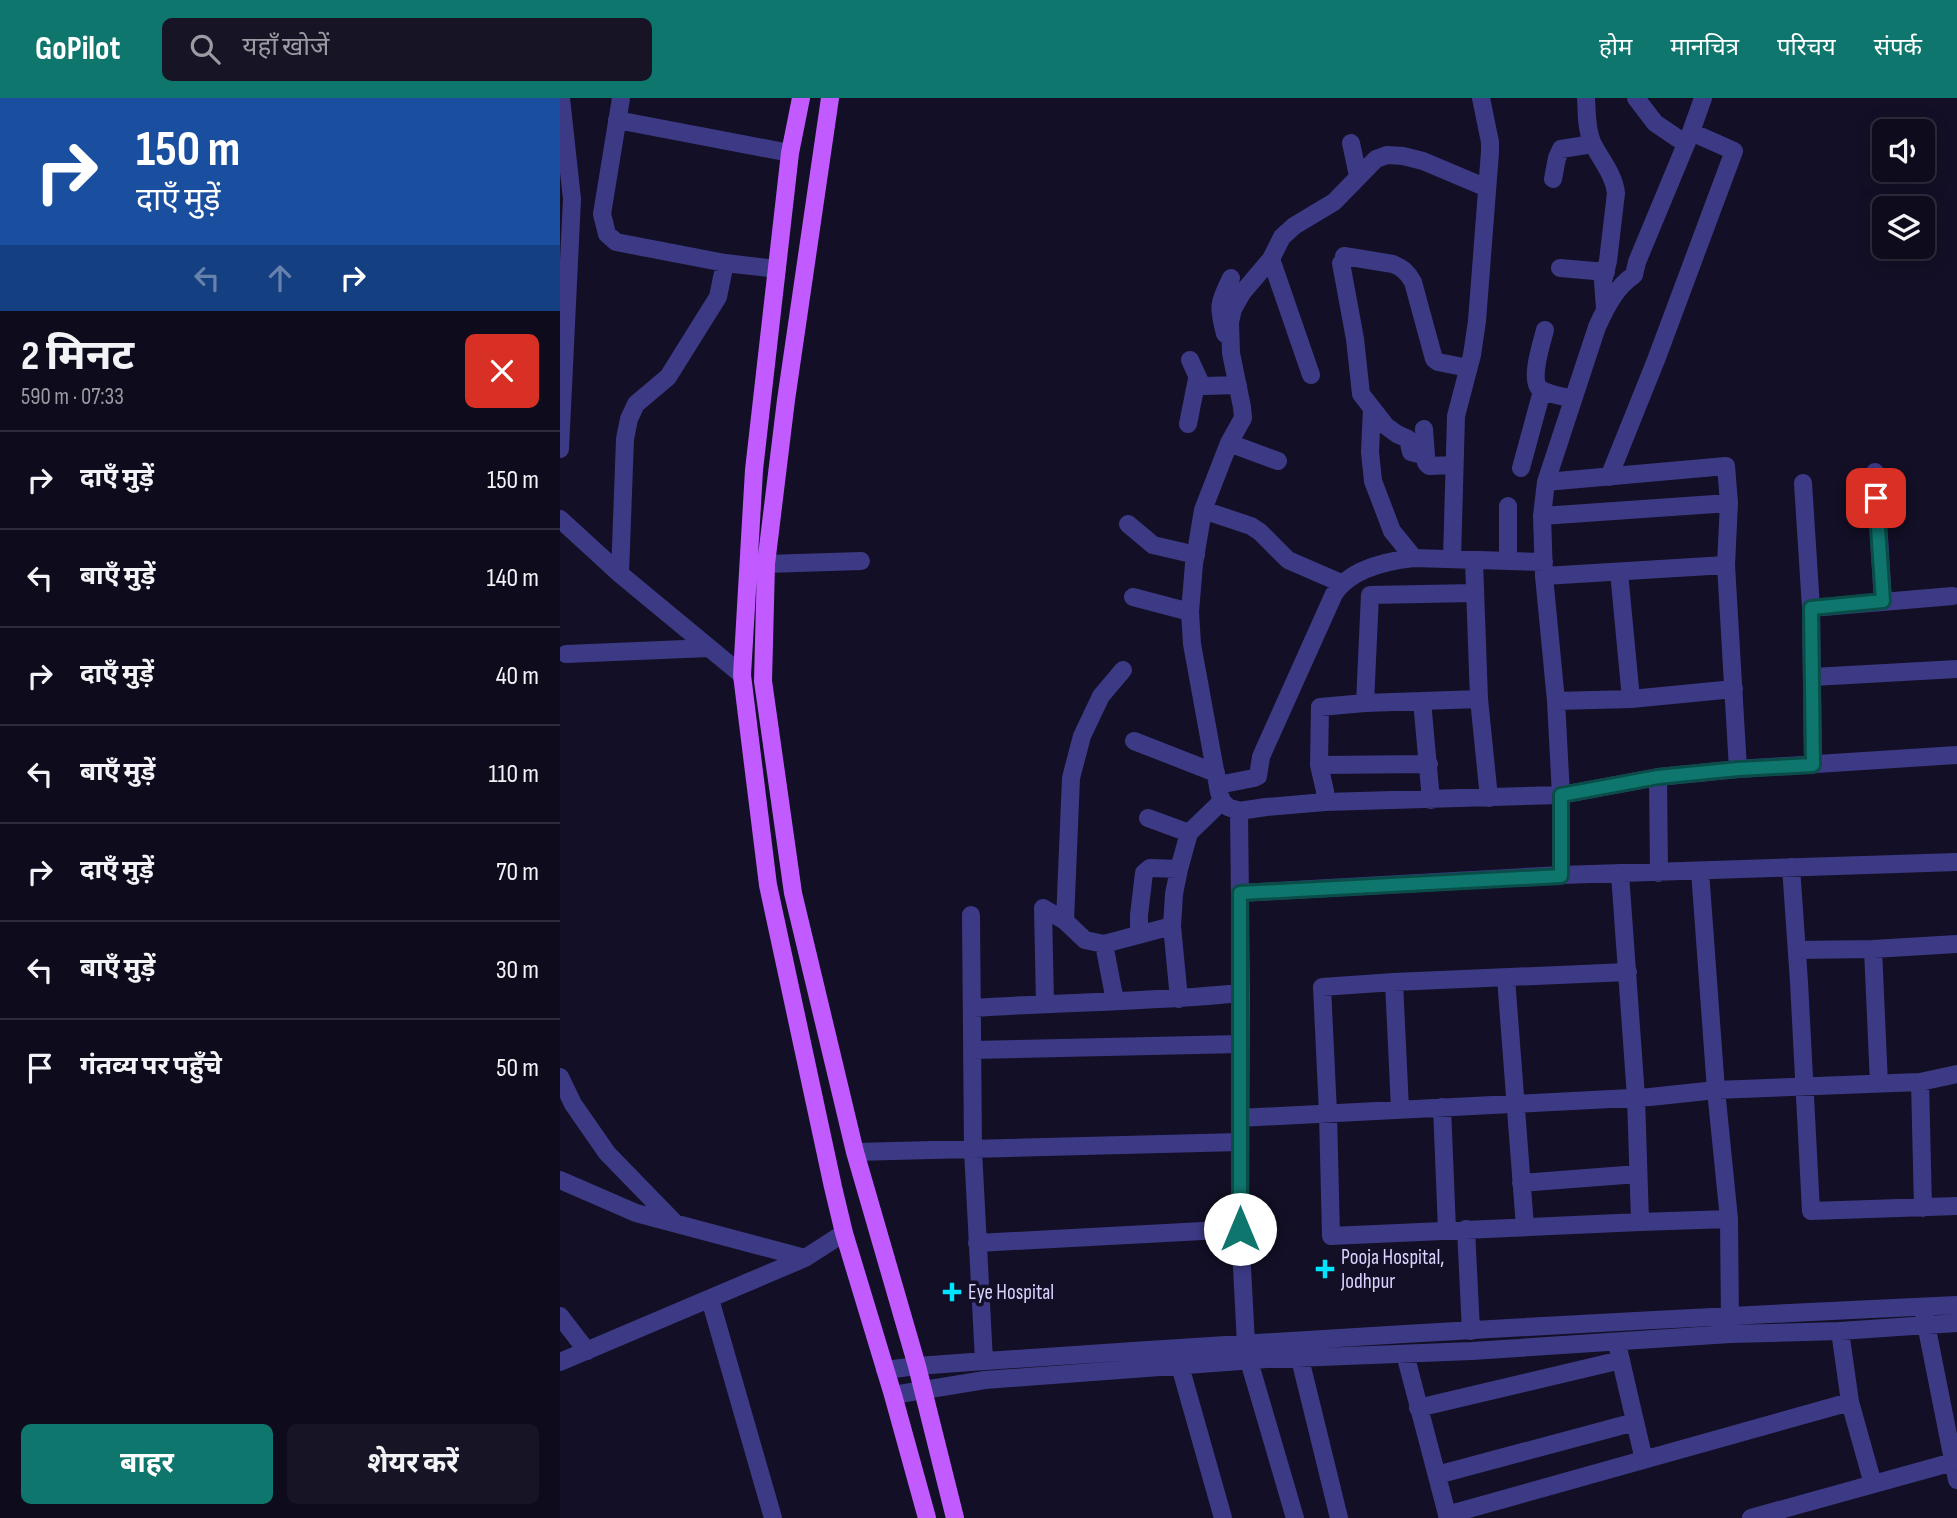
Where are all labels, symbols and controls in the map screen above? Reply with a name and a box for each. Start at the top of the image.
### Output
search box [162,18,652,81]
text: GoPilot [35,29,120,69]
icon: search [186,30,224,68]
text: यहाँ खोजें [242,32,329,63]
text: होम [1599,33,1632,62]
text: मानचित्र [1670,33,1739,62]
text: परिचय [1777,33,1836,62]
text: संपर्क [1874,33,1922,62]
map controls [1872,119,1935,259]
button: sound [1872,119,1935,182]
text: 150 m [136,121,240,180]
icon: right [21,126,112,217]
text: दाएँ मुड़ें [136,181,220,220]
button: layers [1872,196,1935,259]
icon: left [188,259,226,297]
icon: ahead [261,259,299,297]
icon: right [334,259,372,297]
text: 2 मिनट [21,331,134,382]
button: close [465,334,539,408]
text: 590 m · 07:33 [21,383,124,411]
icon: right [21,461,59,499]
text: दाएँ मुड़ें [80,463,154,494]
text: 150 m [487,465,539,496]
pin [1846,468,1906,528]
icon: arrive [1857,479,1895,517]
icon: left [21,559,59,597]
text: बाएँ मुड़ें [80,561,155,592]
text: 140 m [487,563,539,594]
icon: right [21,657,59,695]
text: दाएँ मुड़ें [80,659,154,690]
text: 40 m [496,661,539,692]
icon: left [21,755,59,793]
text: बाएँ मुड़ें [80,757,155,788]
text: 110 m [488,759,539,790]
icon: right [21,853,59,891]
text: दाएँ मुड़ें [80,855,154,886]
text: 70 m [496,857,539,888]
icon: left [21,951,59,989]
text: बाएँ मुड़ें [80,953,155,984]
text: 30 m [496,955,539,986]
icon: arrive [21,1049,59,1087]
text: गंतव्य पर पहुँचे [80,1051,222,1082]
text: 50 m [496,1053,539,1084]
position arrow [1203,1192,1277,1266]
place label: Pooja Hospital, Jodhpur [1340,1245,1444,1294]
marker: Pooja Hospital, Jodhpur [1315,1259,1335,1279]
place label: Eye Hospital [968,1280,1054,1305]
marker: Eye Hospital [942,1282,962,1302]
button: बाहर [21,1424,273,1504]
button: शेयर करें [287,1424,539,1504]

